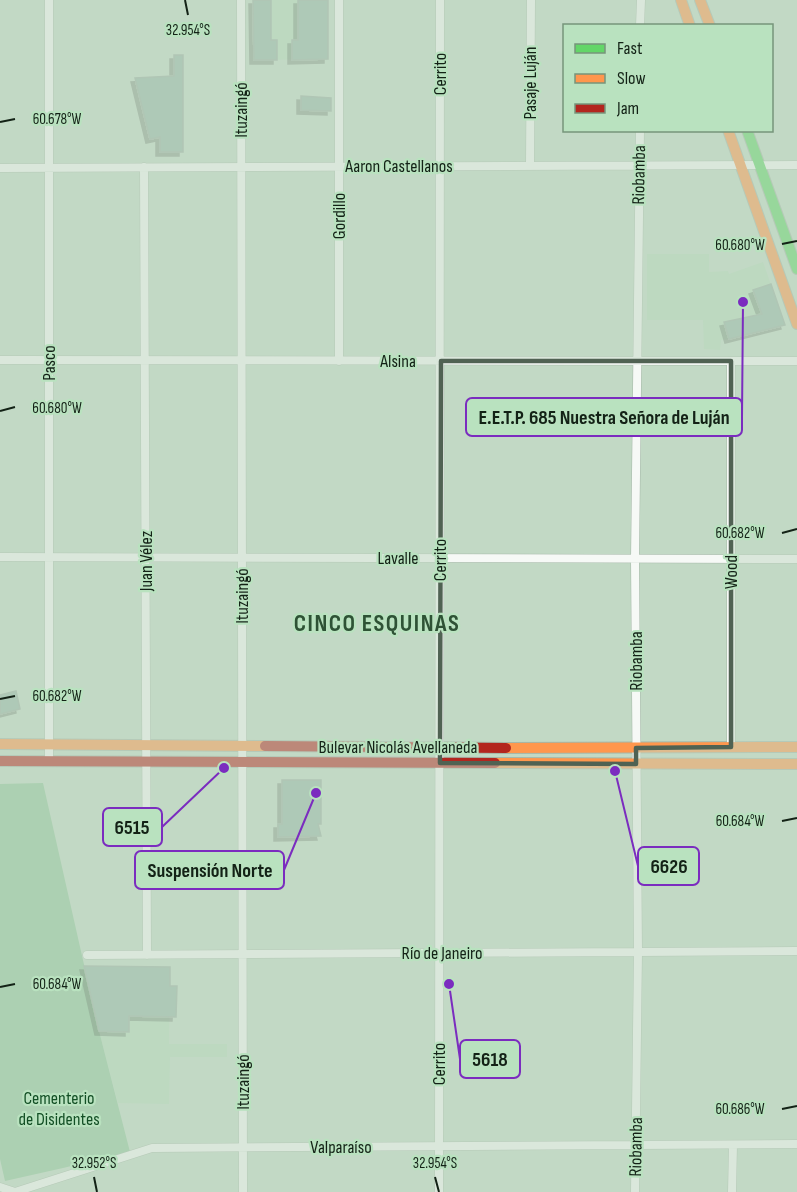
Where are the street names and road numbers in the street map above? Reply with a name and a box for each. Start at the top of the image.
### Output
street label: Pasaje Luján [520,47,541,119]
street label: Cerrito [430,53,451,95]
street label: Ituzaingó [231,82,252,138]
street label: Riobamba [628,145,650,205]
street label: Aaron Castellanos [344,156,453,177]
street label: Gordillo [329,193,350,239]
street label: Pasco [39,345,60,381]
street label: Alsina [379,351,416,372]
street label: Juan Vélez [136,530,157,592]
street label: Cerrito [430,539,451,581]
street label: Lavalle [377,548,419,569]
street label: Wood [721,555,742,589]
street label: Ituzaingó [232,568,253,624]
street label: Riobamba [626,631,647,691]
street label: Bulevar Nicolás Avellaneda [319,737,478,758]
street label: Río de Janeiro [402,943,482,964]
street label: Cerrito [429,1043,450,1085]
street label: Ituzaingó [233,1054,254,1110]
street label: Riobamba [625,1117,647,1177]
street label: Valparaíso [310,1137,372,1158]

